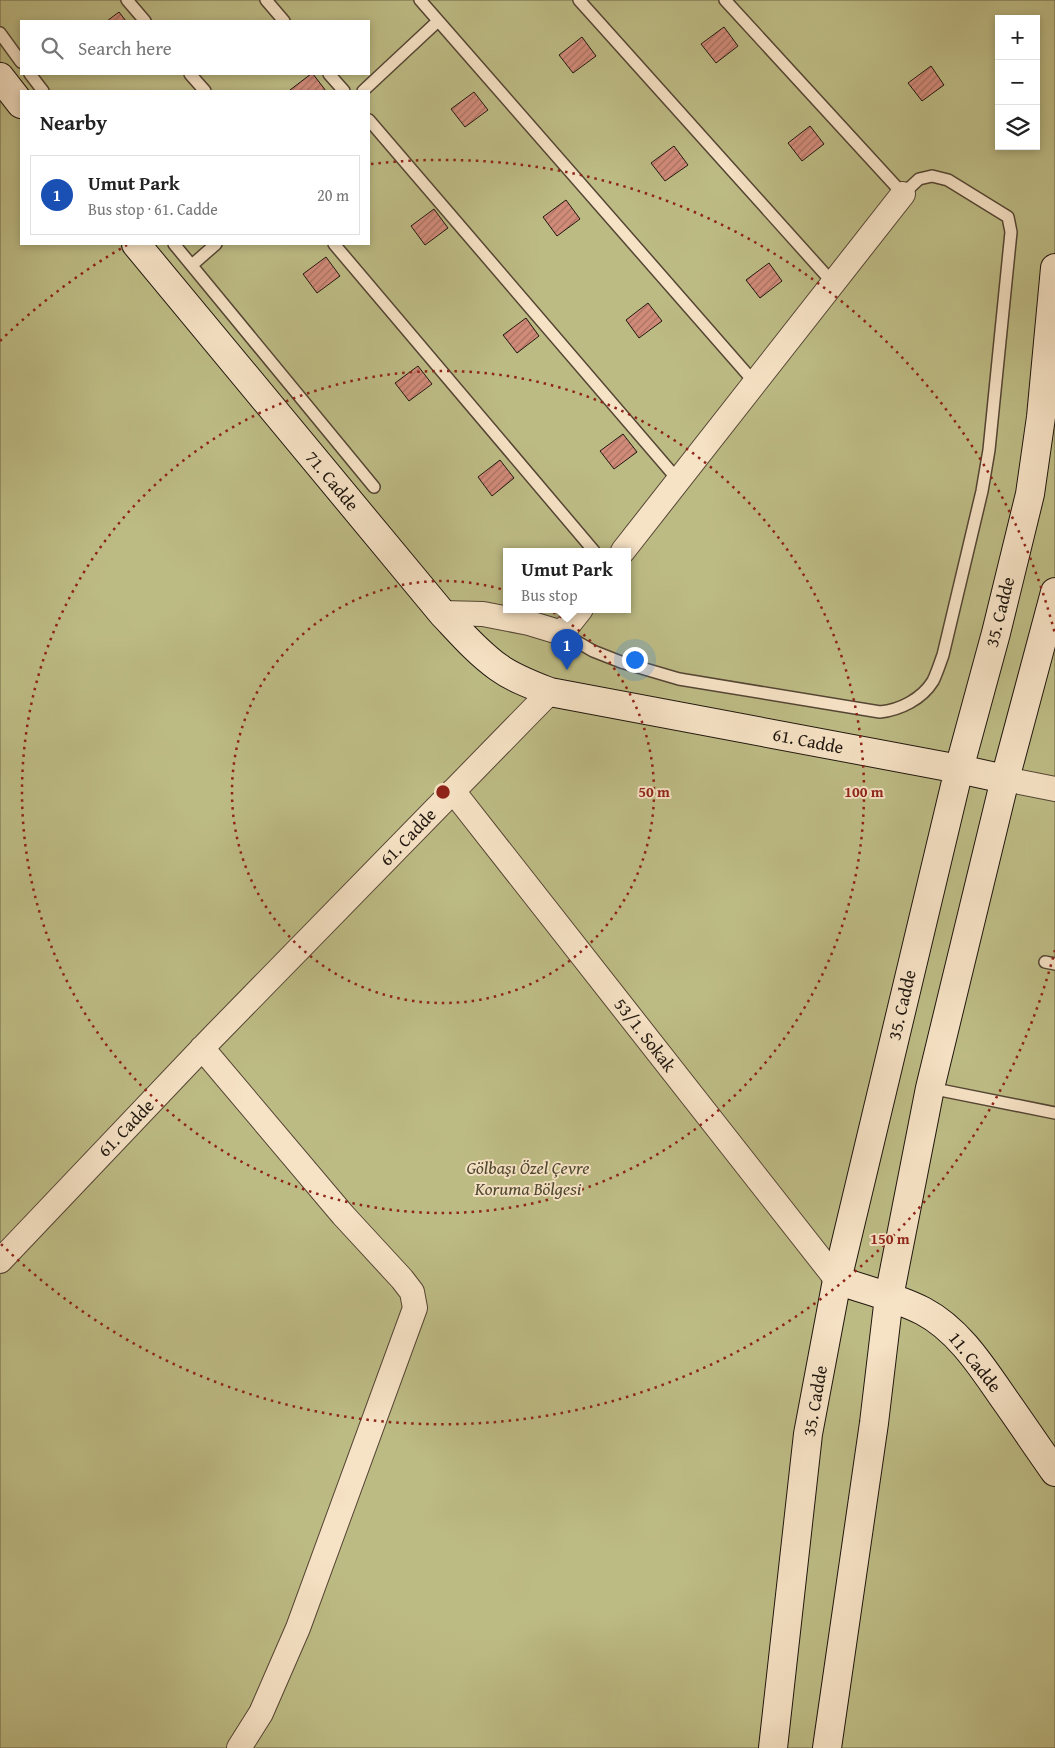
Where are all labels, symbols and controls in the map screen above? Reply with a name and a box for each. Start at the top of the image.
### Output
map controls [995,15,1040,150]
button: + [995,15,1040,60]
search box [20,20,370,75]
icon: search [38,34,66,62]
text: Search here [78,34,172,62]
button: − [995,60,1040,105]
button: layers [995,105,1040,150]
text: Nearby [40,107,107,138]
text: Umut Park [88,169,180,197]
text: 1 [53,183,61,207]
text: 20 m [317,183,349,207]
text: Bus stop · 61. Cadde [88,197,218,221]
street label: 71. Cadde [299,445,366,517]
popup [503,548,631,613]
text: Umut Park [521,555,613,583]
street label: 35. Cadde [978,574,1021,650]
text: Bus stop [521,583,578,607]
pin: 1 [551,629,583,670]
your location [622,647,648,673]
street label: 61. Cadde [770,720,846,761]
text: 50 m [638,781,670,802]
text: 100 m [844,781,884,802]
centre of rings [434,783,452,801]
street label: 61. Cadde [373,802,442,872]
street label: 35. Cadde [880,967,923,1043]
street label: 53/1. Sokak [608,992,684,1078]
street label: 61. Cadde [91,1093,160,1163]
park label: Gölbaşı Özel Çevre Koruma Bölgesi [466,1154,590,1202]
text: 150 m [870,1228,910,1249]
street label: 11. Cadde [942,1325,1008,1398]
street label: 35. Cadde [795,1363,834,1439]

